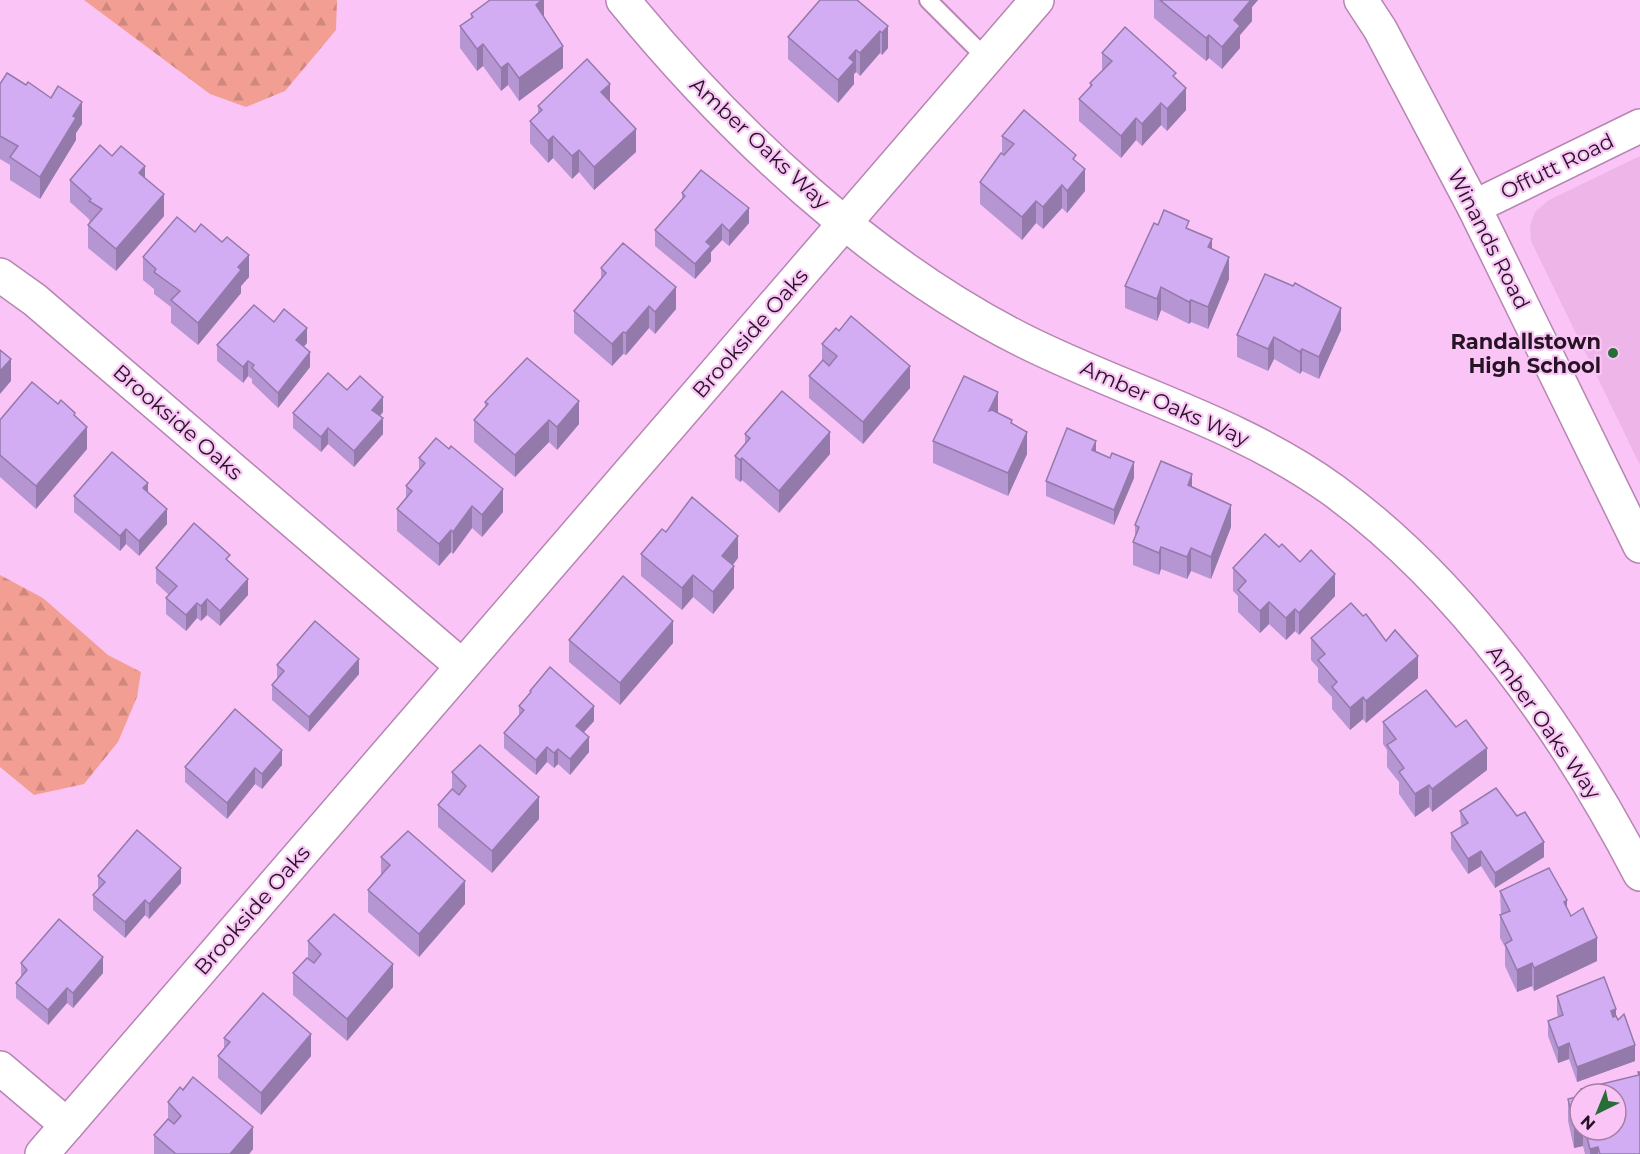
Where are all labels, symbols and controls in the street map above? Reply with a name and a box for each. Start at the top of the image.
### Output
street label: Amber Oaks Way [685,72,835,215]
street label: Offutt Road [1496,128,1618,204]
street label: Winands Road [1443,165,1535,313]
street label: Brookside Oaks [687,263,813,403]
place label: Randallstown High School [1450,329,1601,378]
marker: Randallstown High School [1606,346,1620,360]
street label: Amber Oaks Way [1077,355,1254,452]
street label: Brookside Oaks [108,359,248,485]
street label: Amber Oaks Way [1482,640,1607,804]
street label: Brookside Oaks [189,840,315,980]
north arrow [1568,1082,1628,1142]
text: N [1577,1111,1599,1134]

